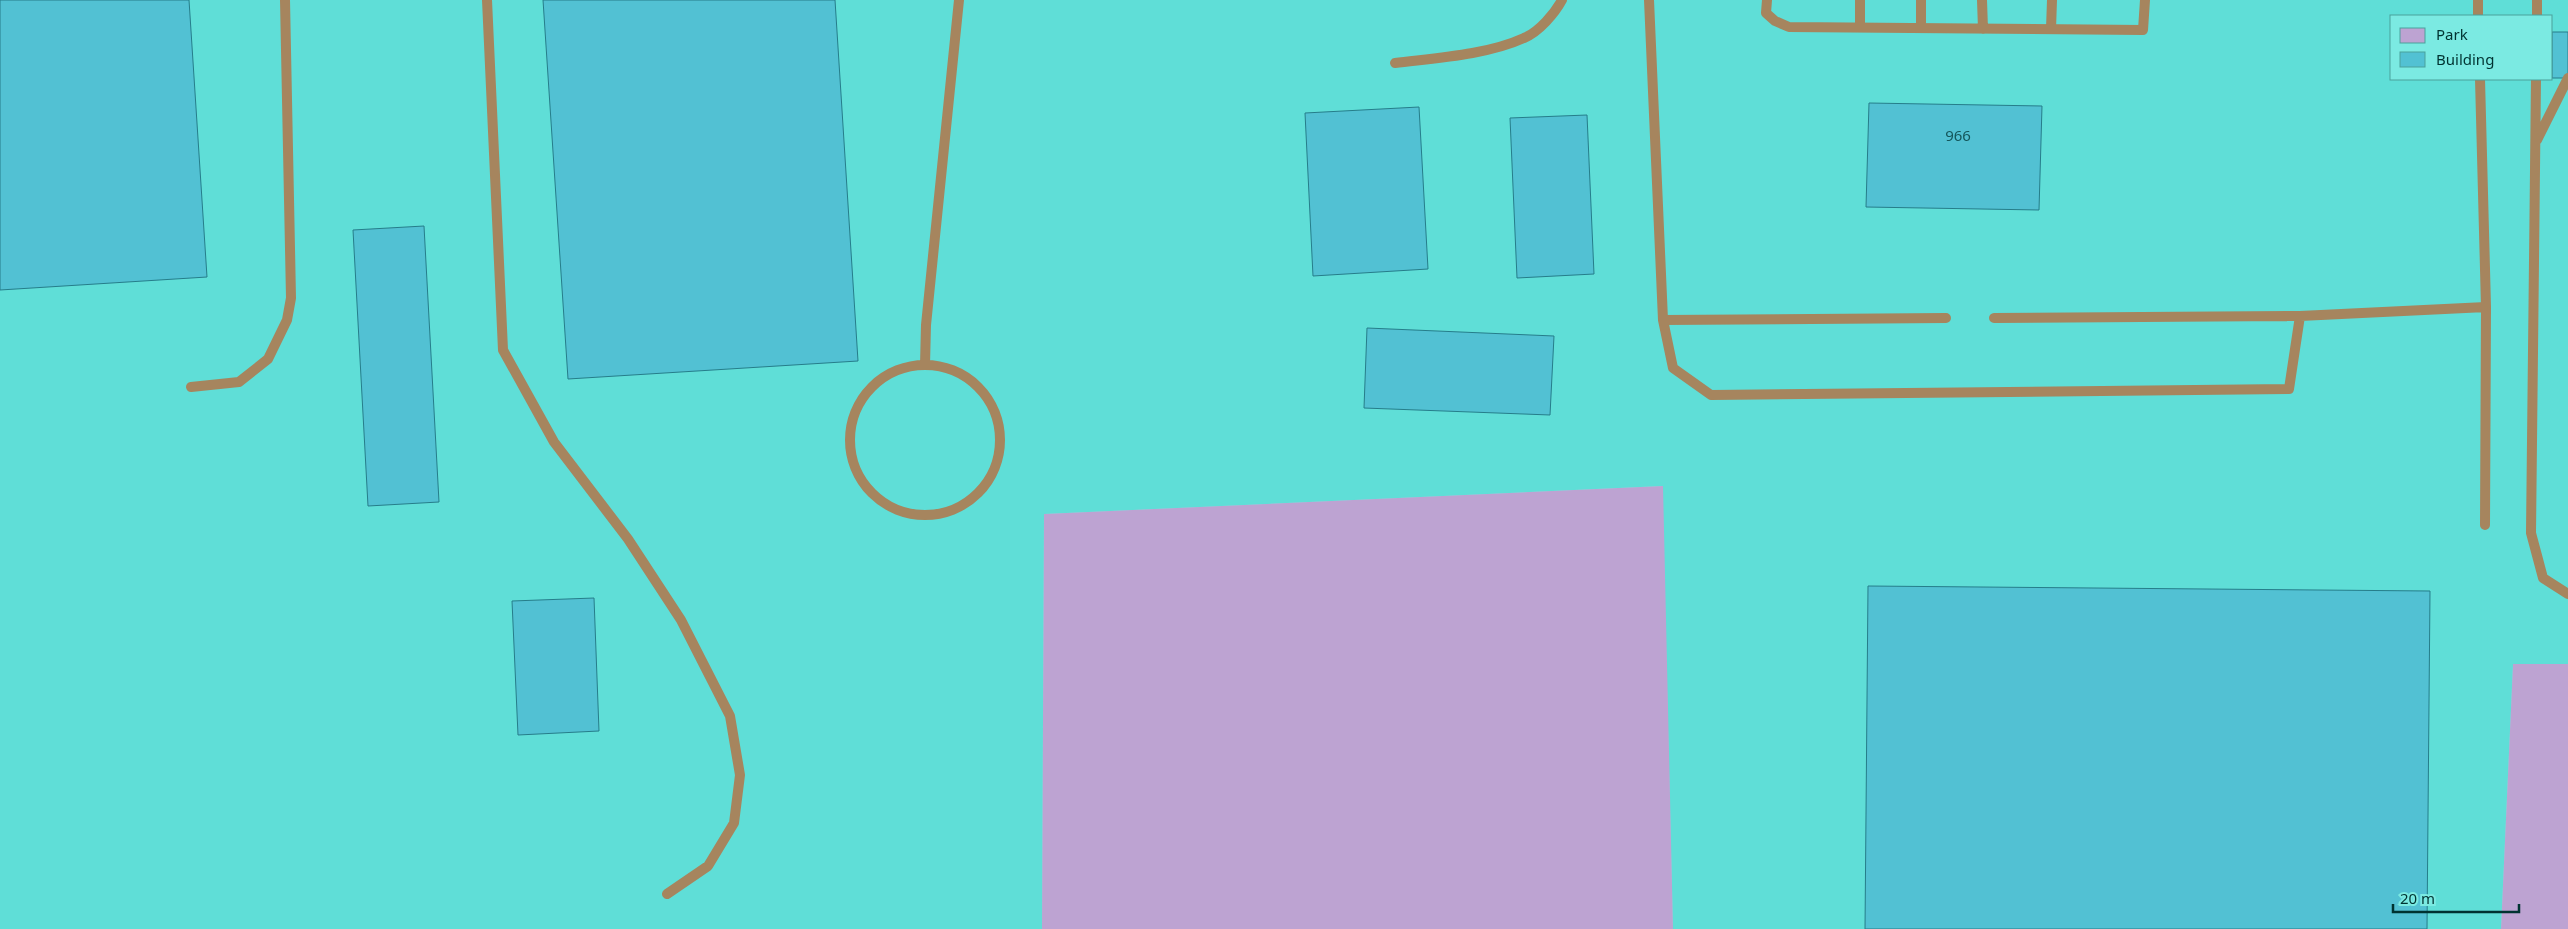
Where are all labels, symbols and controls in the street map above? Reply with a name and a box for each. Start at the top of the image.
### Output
legend [2390,15,2553,80]
text: Park [2436,24,2468,44]
text: Building [2436,49,2494,69]
house number: 966 [1945,125,1971,145]
scale bar [2393,882,2519,914]
text: 20 m [2400,888,2435,908]

